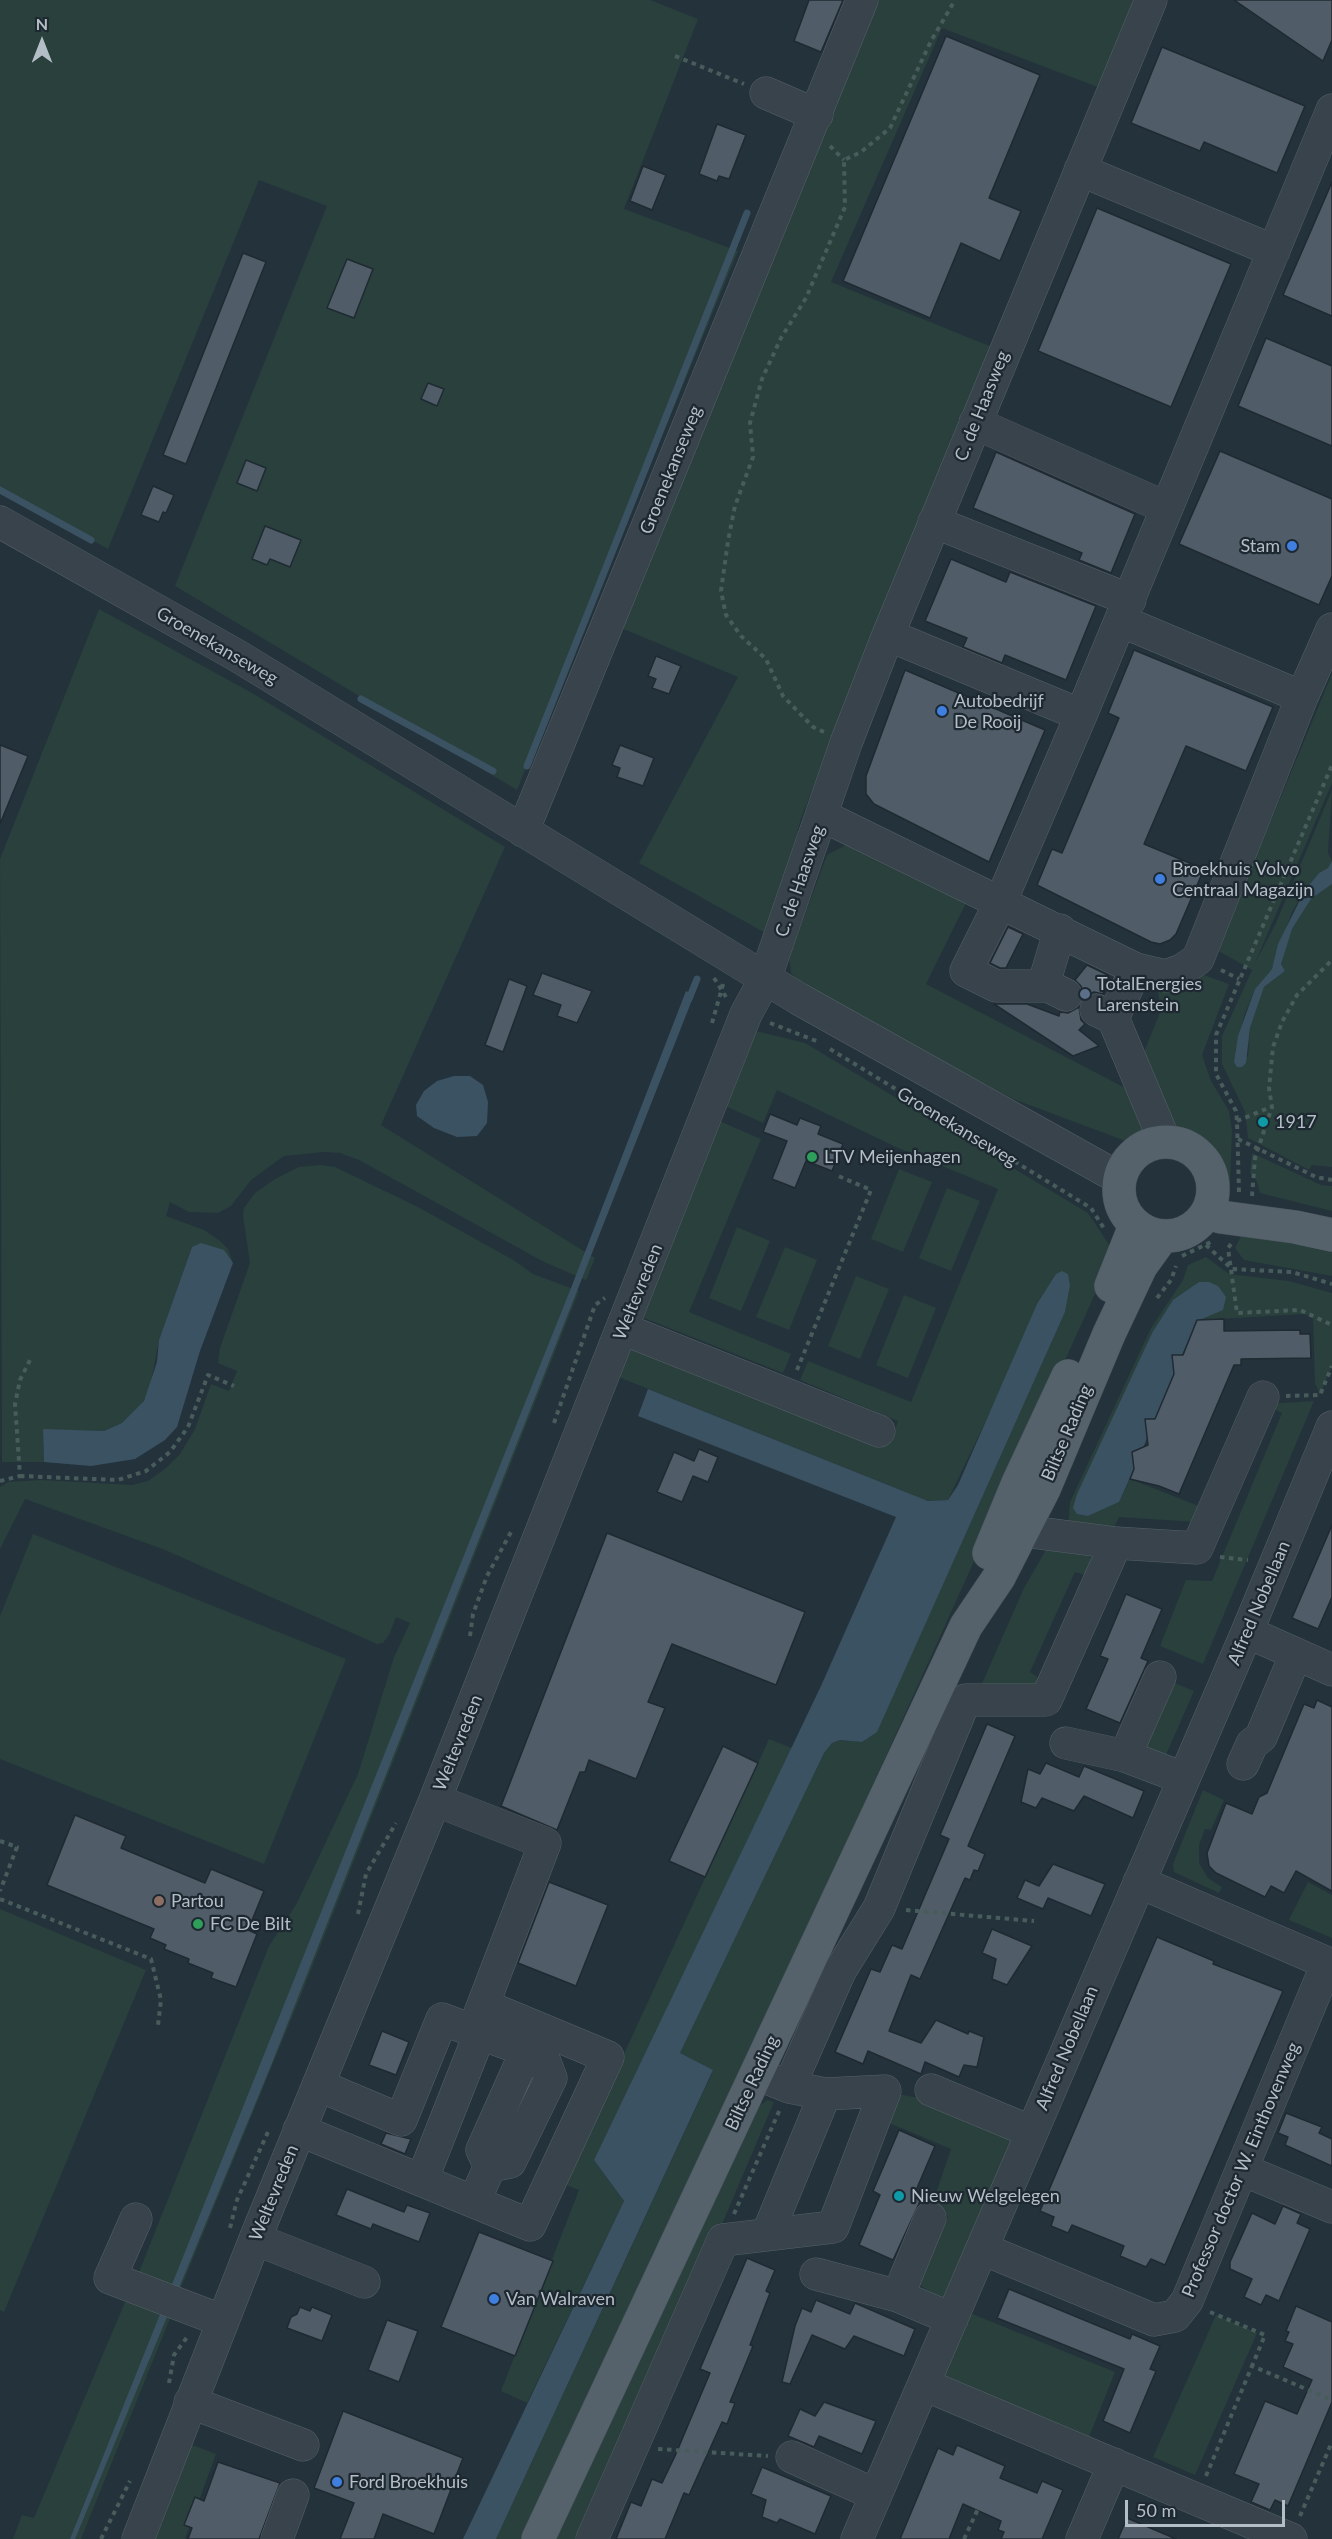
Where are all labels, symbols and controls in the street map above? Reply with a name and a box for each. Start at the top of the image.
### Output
north arrow [12,12,72,72]
text: N [36,14,48,33]
street label: C. de Haasweg [950,348,1014,464]
street label: Groenekanseweg [635,403,707,537]
place label: Stam [1240,535,1280,557]
marker: Stam [1285,539,1299,553]
street label: Groenekanseweg [152,602,282,690]
place label: Autobedrijf De Rooij [954,690,1044,732]
marker: Autobedrijf De Rooij [935,704,949,718]
street label: C. de Haasweg [771,822,829,940]
place label: Broekhuis Volvo Centraal Magazijn [1172,858,1313,900]
marker: Broekhuis Volvo Centraal Magazijn [1153,872,1167,886]
place label: TotalEnergies Larenstein [1097,973,1202,1016]
marker: TotalEnergies Larenstein [1078,987,1092,1001]
street label: Groenekanseweg [893,1083,1021,1171]
place label: 1917 [1275,1111,1317,1133]
marker: 1917 [1256,1115,1270,1129]
place label: LTV Meijenhagen [824,1146,961,1168]
marker: LTV Meijenhagen [805,1150,819,1164]
street label: Weltevreden [609,1241,667,1343]
street label: Biltse Rading [1037,1382,1097,1484]
street label: Alfred Nobellaan [1223,1538,1295,1668]
street label: Weltevreden [429,1692,487,1794]
place label: Partou [171,1890,224,1912]
marker: Partou [152,1894,166,1908]
place label: FC De Bilt [210,1913,291,1935]
marker: FC De Bilt [191,1917,205,1931]
street label: Alfred Nobellaan [1031,1983,1103,2113]
street label: Biltse Rading [721,2032,783,2134]
street label: Professor doctor W. Einthovenweg [1177,2039,1305,2301]
street label: Weltevreden [245,2142,303,2244]
place label: Nieuw Welgelegen [911,2185,1060,2207]
marker: Nieuw Welgelegen [892,2189,906,2203]
place label: Van Walraven [506,2288,615,2310]
marker: Van Walraven [487,2292,501,2306]
place label: Ford Broekhuis [349,2471,468,2493]
marker: Ford Broekhuis [330,2475,344,2489]
scale bar [1128,2488,1288,2526]
text: 50 m [1136,2499,1176,2521]

